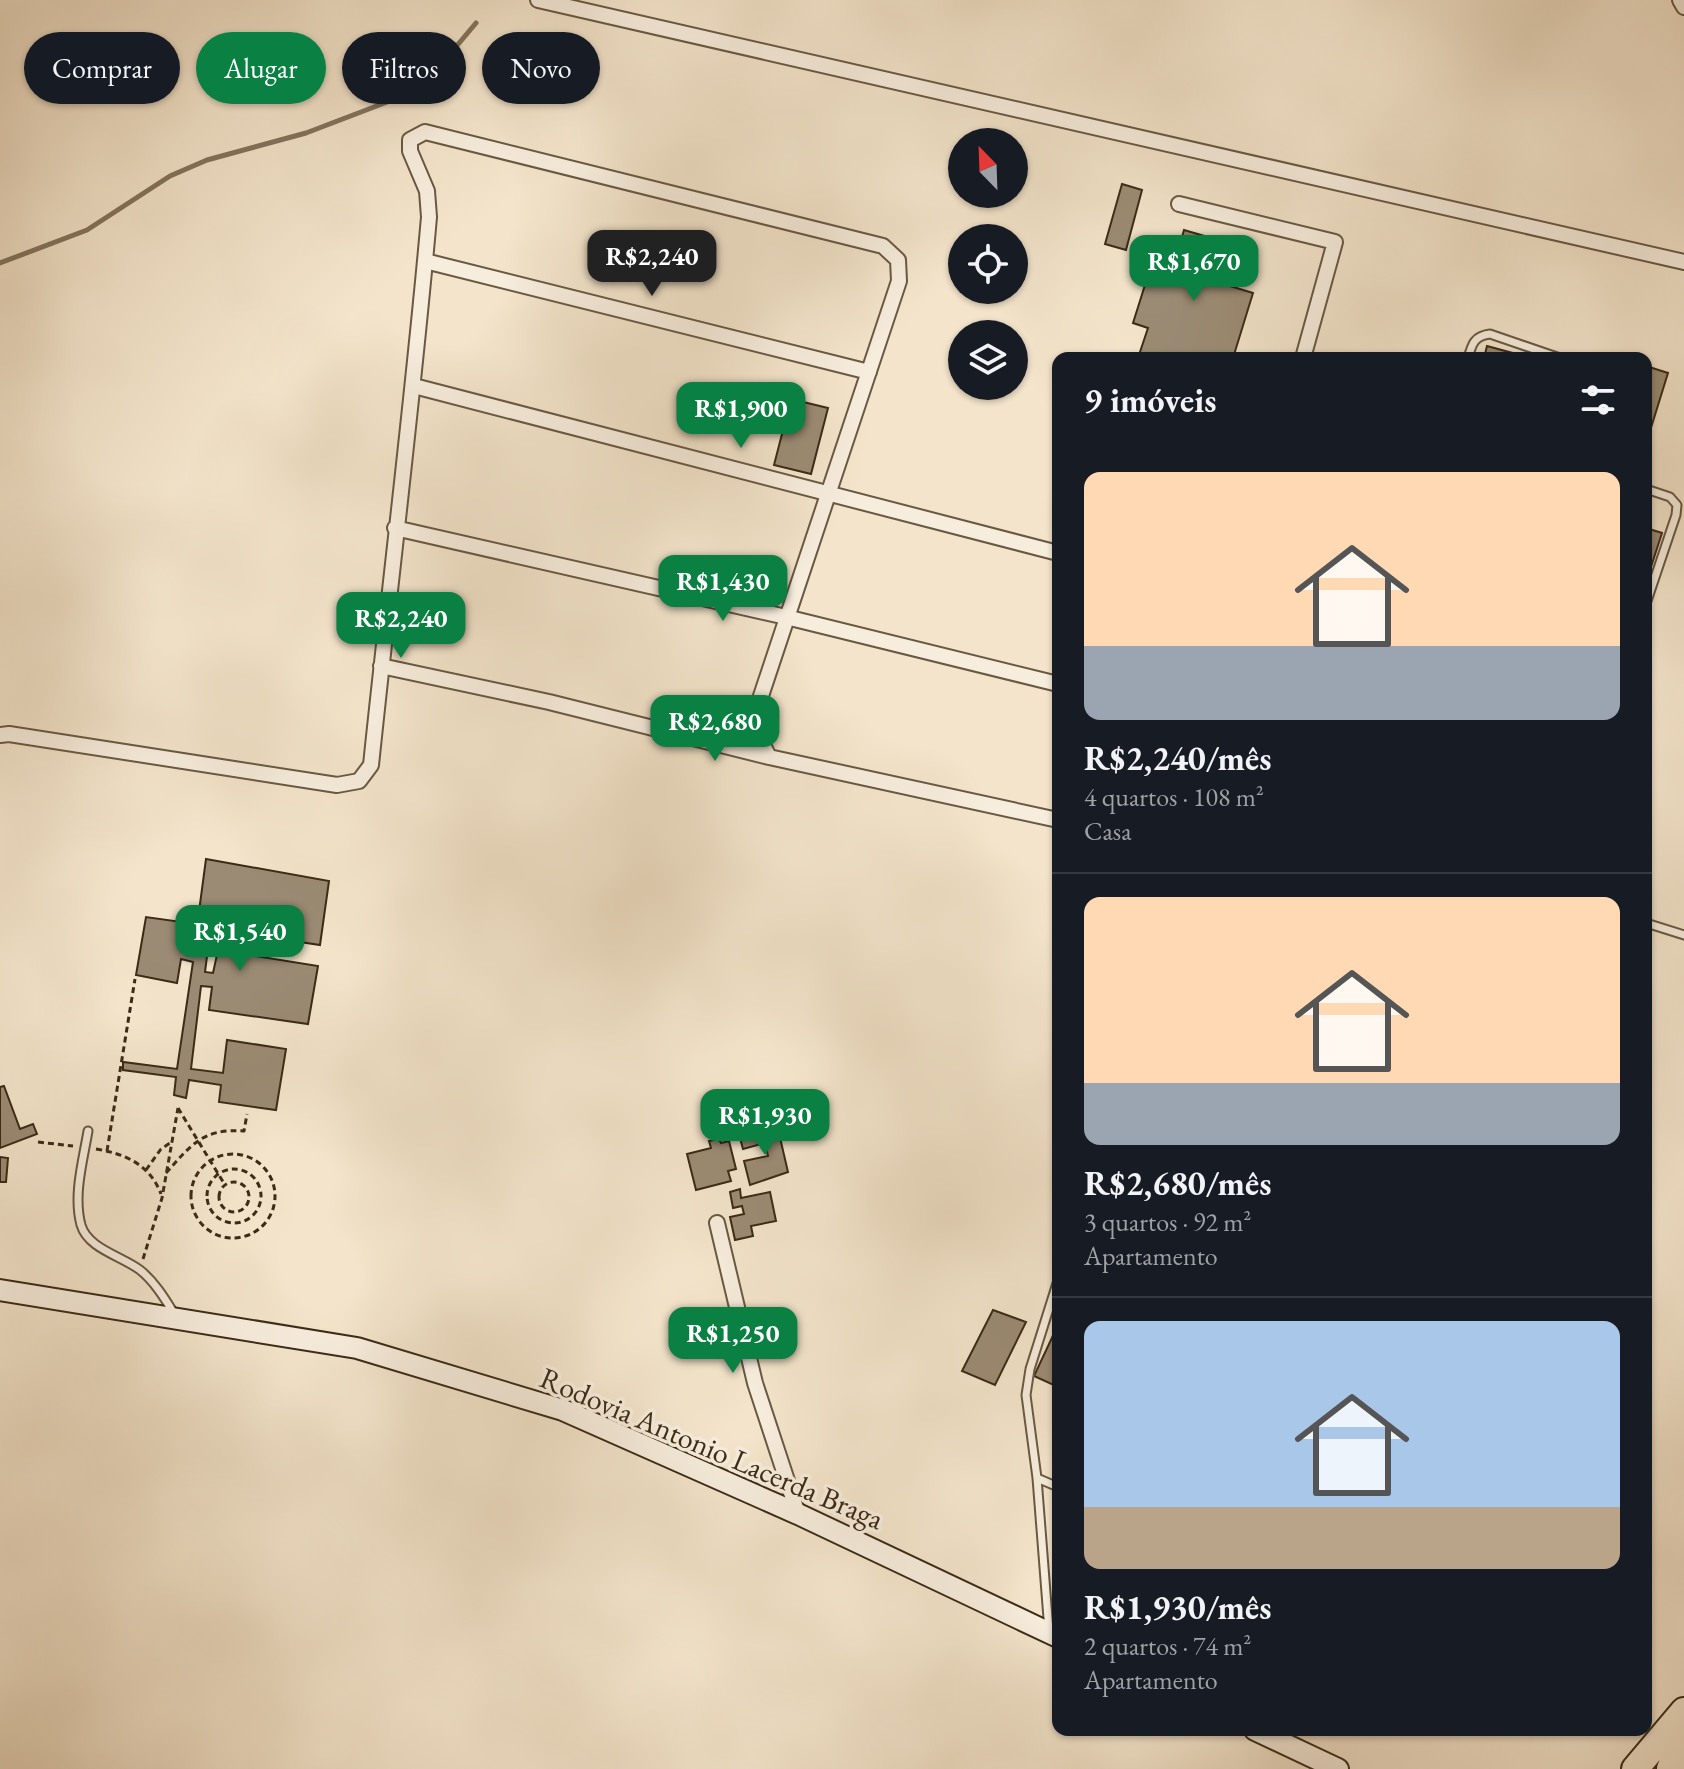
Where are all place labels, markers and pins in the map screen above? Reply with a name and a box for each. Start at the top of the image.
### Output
pin: R$2,240 [578,230,726,298]
pin: R$1,670 [1120,235,1268,303]
pin: R$1,900 [667,382,815,450]
pin: R$1,430 [649,555,797,623]
pin: R$2,240 [327,592,475,660]
pin: R$2,680 [641,695,789,763]
pin: R$1,540 [166,905,314,973]
pin: R$1,930 [691,1089,839,1157]
pin: R$1,250 [659,1307,807,1375]

